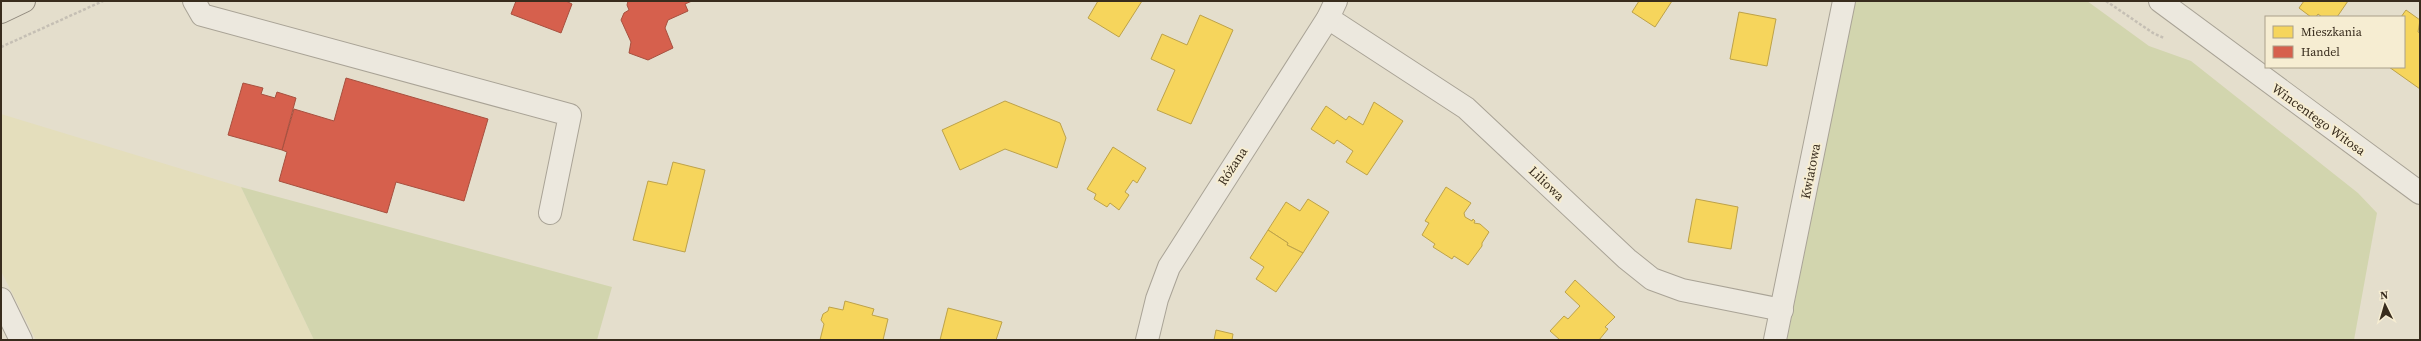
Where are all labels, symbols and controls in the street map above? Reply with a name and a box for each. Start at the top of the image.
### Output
legend [2265,16,2405,68]
text: Mieszkania [2301,24,2363,40]
text: Handel [2301,44,2340,60]
street label: Wincentego Witosa [2269,80,2369,159]
street label: Kwiatowa [1797,142,1824,200]
street label: Różana [1214,144,1251,189]
street label: Liliowa [1525,162,1568,205]
north arrow [2365,285,2405,325]
text: N [2380,288,2389,303]

